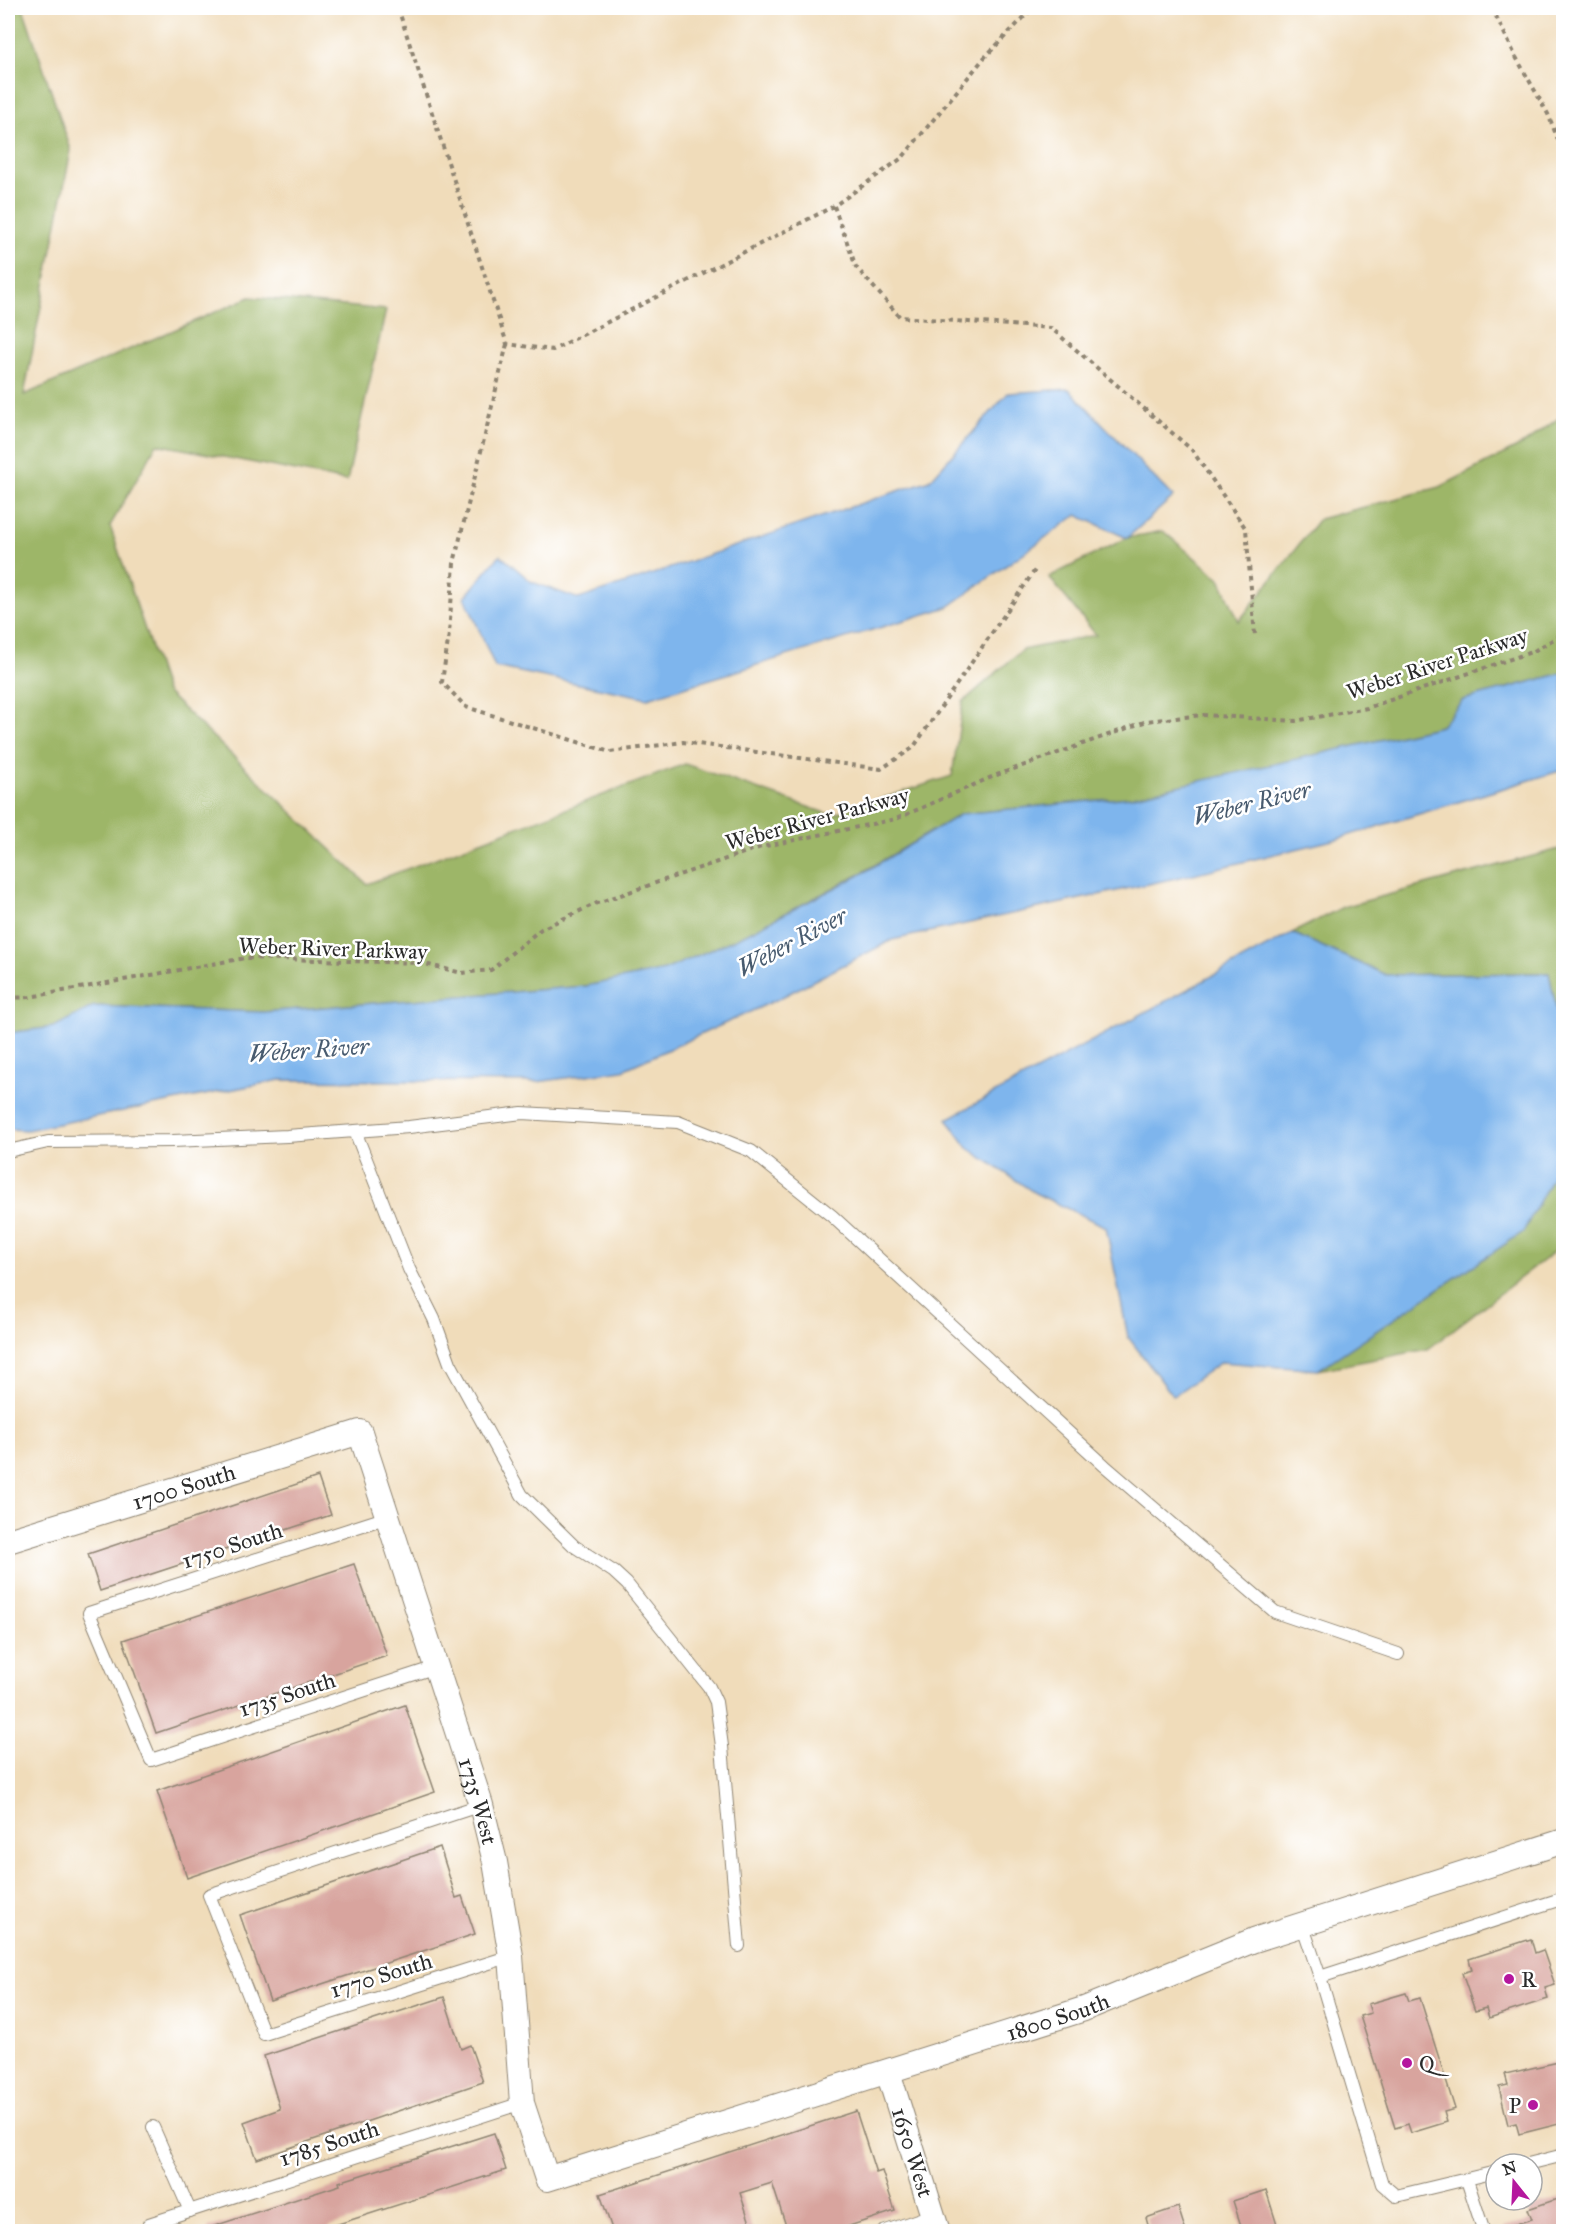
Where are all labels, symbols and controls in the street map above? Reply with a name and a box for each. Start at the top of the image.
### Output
street label: Weber River Parkway [1343,621,1532,706]
water label: Weber River [1190,773,1316,832]
street label: Weber River Parkway [722,781,913,856]
water label: Weber River [732,900,854,983]
street label: Weber River Parkway [238,932,429,965]
water label: Weber River [248,1031,372,1069]
street label: 1700 South [129,1458,239,1516]
street label: 1750 South [179,1517,286,1574]
street label: 1735 South [236,1666,339,1723]
street label: 1735 West [452,1754,503,1847]
street label: 1770 South [327,1947,435,2004]
place label: R [1521,1966,1537,1993]
marker: R [1502,1972,1516,1986]
street label: 1800 South [1003,1987,1113,2047]
place label: Q [1419,2050,1450,2077]
marker: Q [1400,2056,1414,2070]
place label: P [1508,2092,1521,2119]
marker: P [1526,2098,1540,2112]
street label: 1650 West [886,2104,939,2201]
street label: 1785 South [276,2115,382,2172]
north arrow [1484,2152,1544,2212]
text: N [1500,2157,1519,2179]

